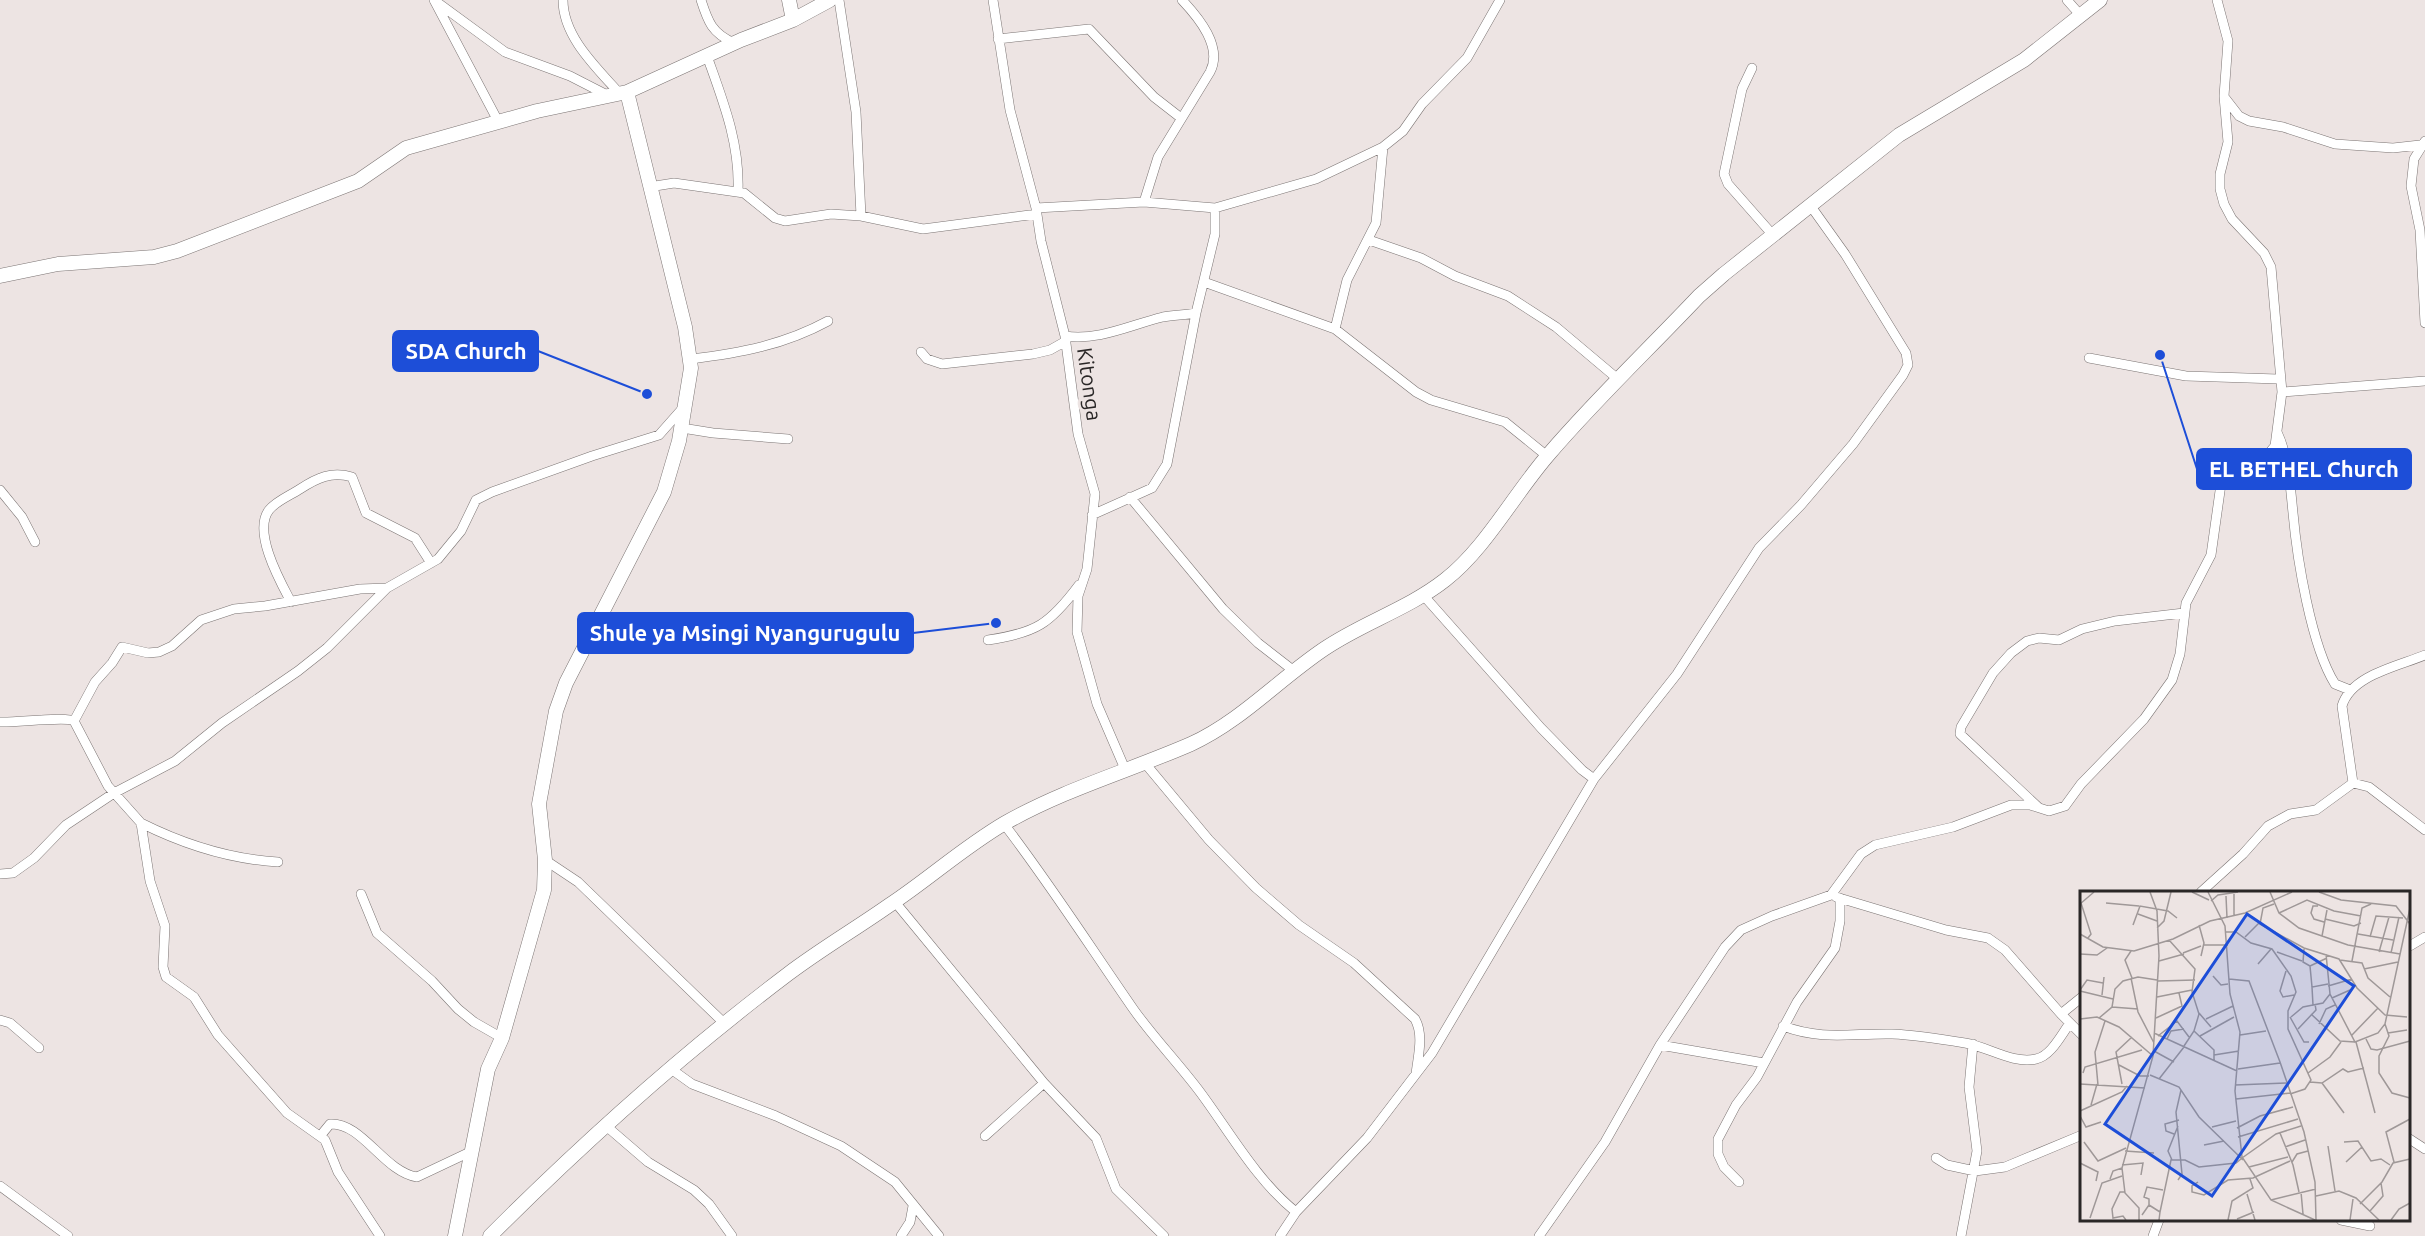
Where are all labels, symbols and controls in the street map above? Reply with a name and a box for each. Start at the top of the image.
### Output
callout: SDA Church [393,331,538,371]
text: SDA Church [405,338,527,363]
street label: Kitonga [1073,346,1107,422]
callout: EL BETHEL Church [2197,449,2411,489]
text: EL BETHEL Church [2209,456,2399,481]
callout: Shule ya Msingi Nyangurugulu [578,613,913,653]
text: Shule ya Msingi Nyangurugulu [590,620,900,645]
inset map [2080,891,2410,1221]

